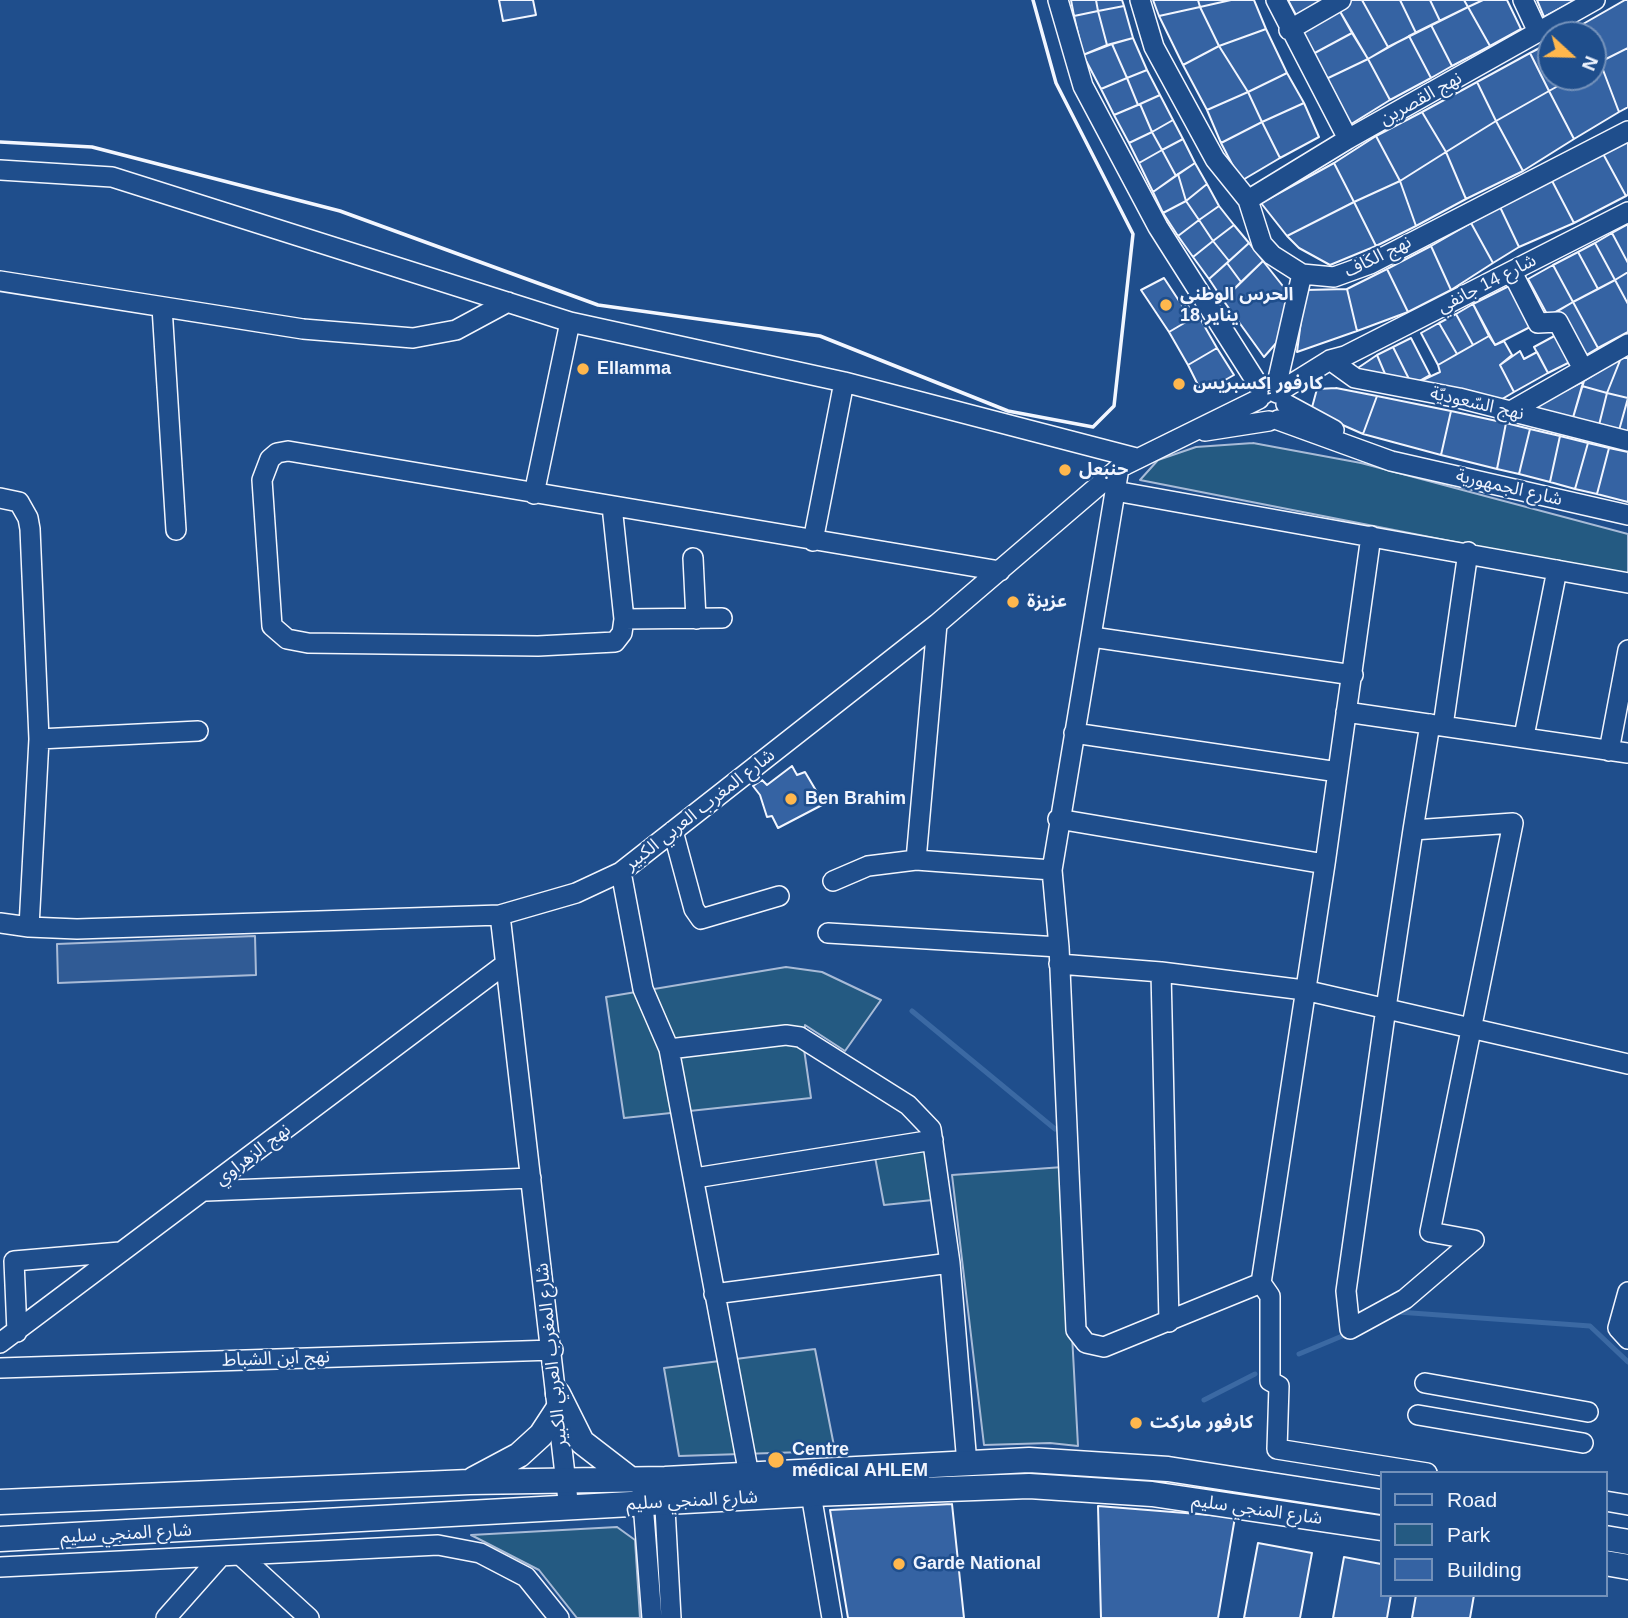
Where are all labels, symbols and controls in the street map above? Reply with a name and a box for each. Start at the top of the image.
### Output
north arrow [1537,21,1607,91]
text: N [1578,53,1602,74]
street label: نهج القصرين [1376,68,1466,130]
street label: نهج الكاف [1341,232,1415,282]
street label: شارع 14 جانفي [1434,250,1540,318]
place label: الحرس الوطني 18 يناير [1180,284,1294,326]
marker: الحرس الوطني 18 يناير [1158,297,1174,313]
place label: Ellamma [597,358,671,380]
marker: Ellamma [575,361,591,377]
place label: كارفور إكسبريس [1193,373,1323,395]
marker: كارفور إكسبريس [1171,376,1187,392]
street label: نهج السّعوديّة [1428,383,1526,425]
place label: حنبعل [1079,459,1128,481]
marker: حنبعل [1057,462,1073,478]
street label: شارع الجمهورية [1454,465,1564,511]
place label: عزيزة [1027,591,1067,613]
marker: عزيزة [1005,594,1021,610]
street label: شارع المغرب العربي الكبير [620,745,780,875]
place label: Ben Brahim [805,788,906,810]
marker: Ben Brahim [783,791,799,807]
street label: نهج الزهراوي [211,1120,295,1190]
street label: شارع المغرب العربي الكبير [532,1262,572,1448]
street label: نهج ابن الشباط [222,1346,330,1372]
place label: كارفور ماركت [1150,1412,1253,1434]
marker: كارفور ماركت [1128,1415,1144,1431]
place label: Centre médical AHLEM [792,1439,928,1482]
marker: Centre médical AHLEM [766,1450,786,1470]
legend [1380,1471,1607,1597]
street label: شارع المنجي سليم [626,1487,758,1515]
text: Road [1447,1488,1497,1511]
street label: شارع المنجي سليم [1190,1490,1324,1530]
street label: شارع المنجي سليم [60,1520,192,1548]
text: Park [1447,1523,1490,1546]
place label: Garde National [913,1553,1041,1575]
marker: Garde National [891,1556,907,1572]
text: Building [1447,1558,1522,1581]

